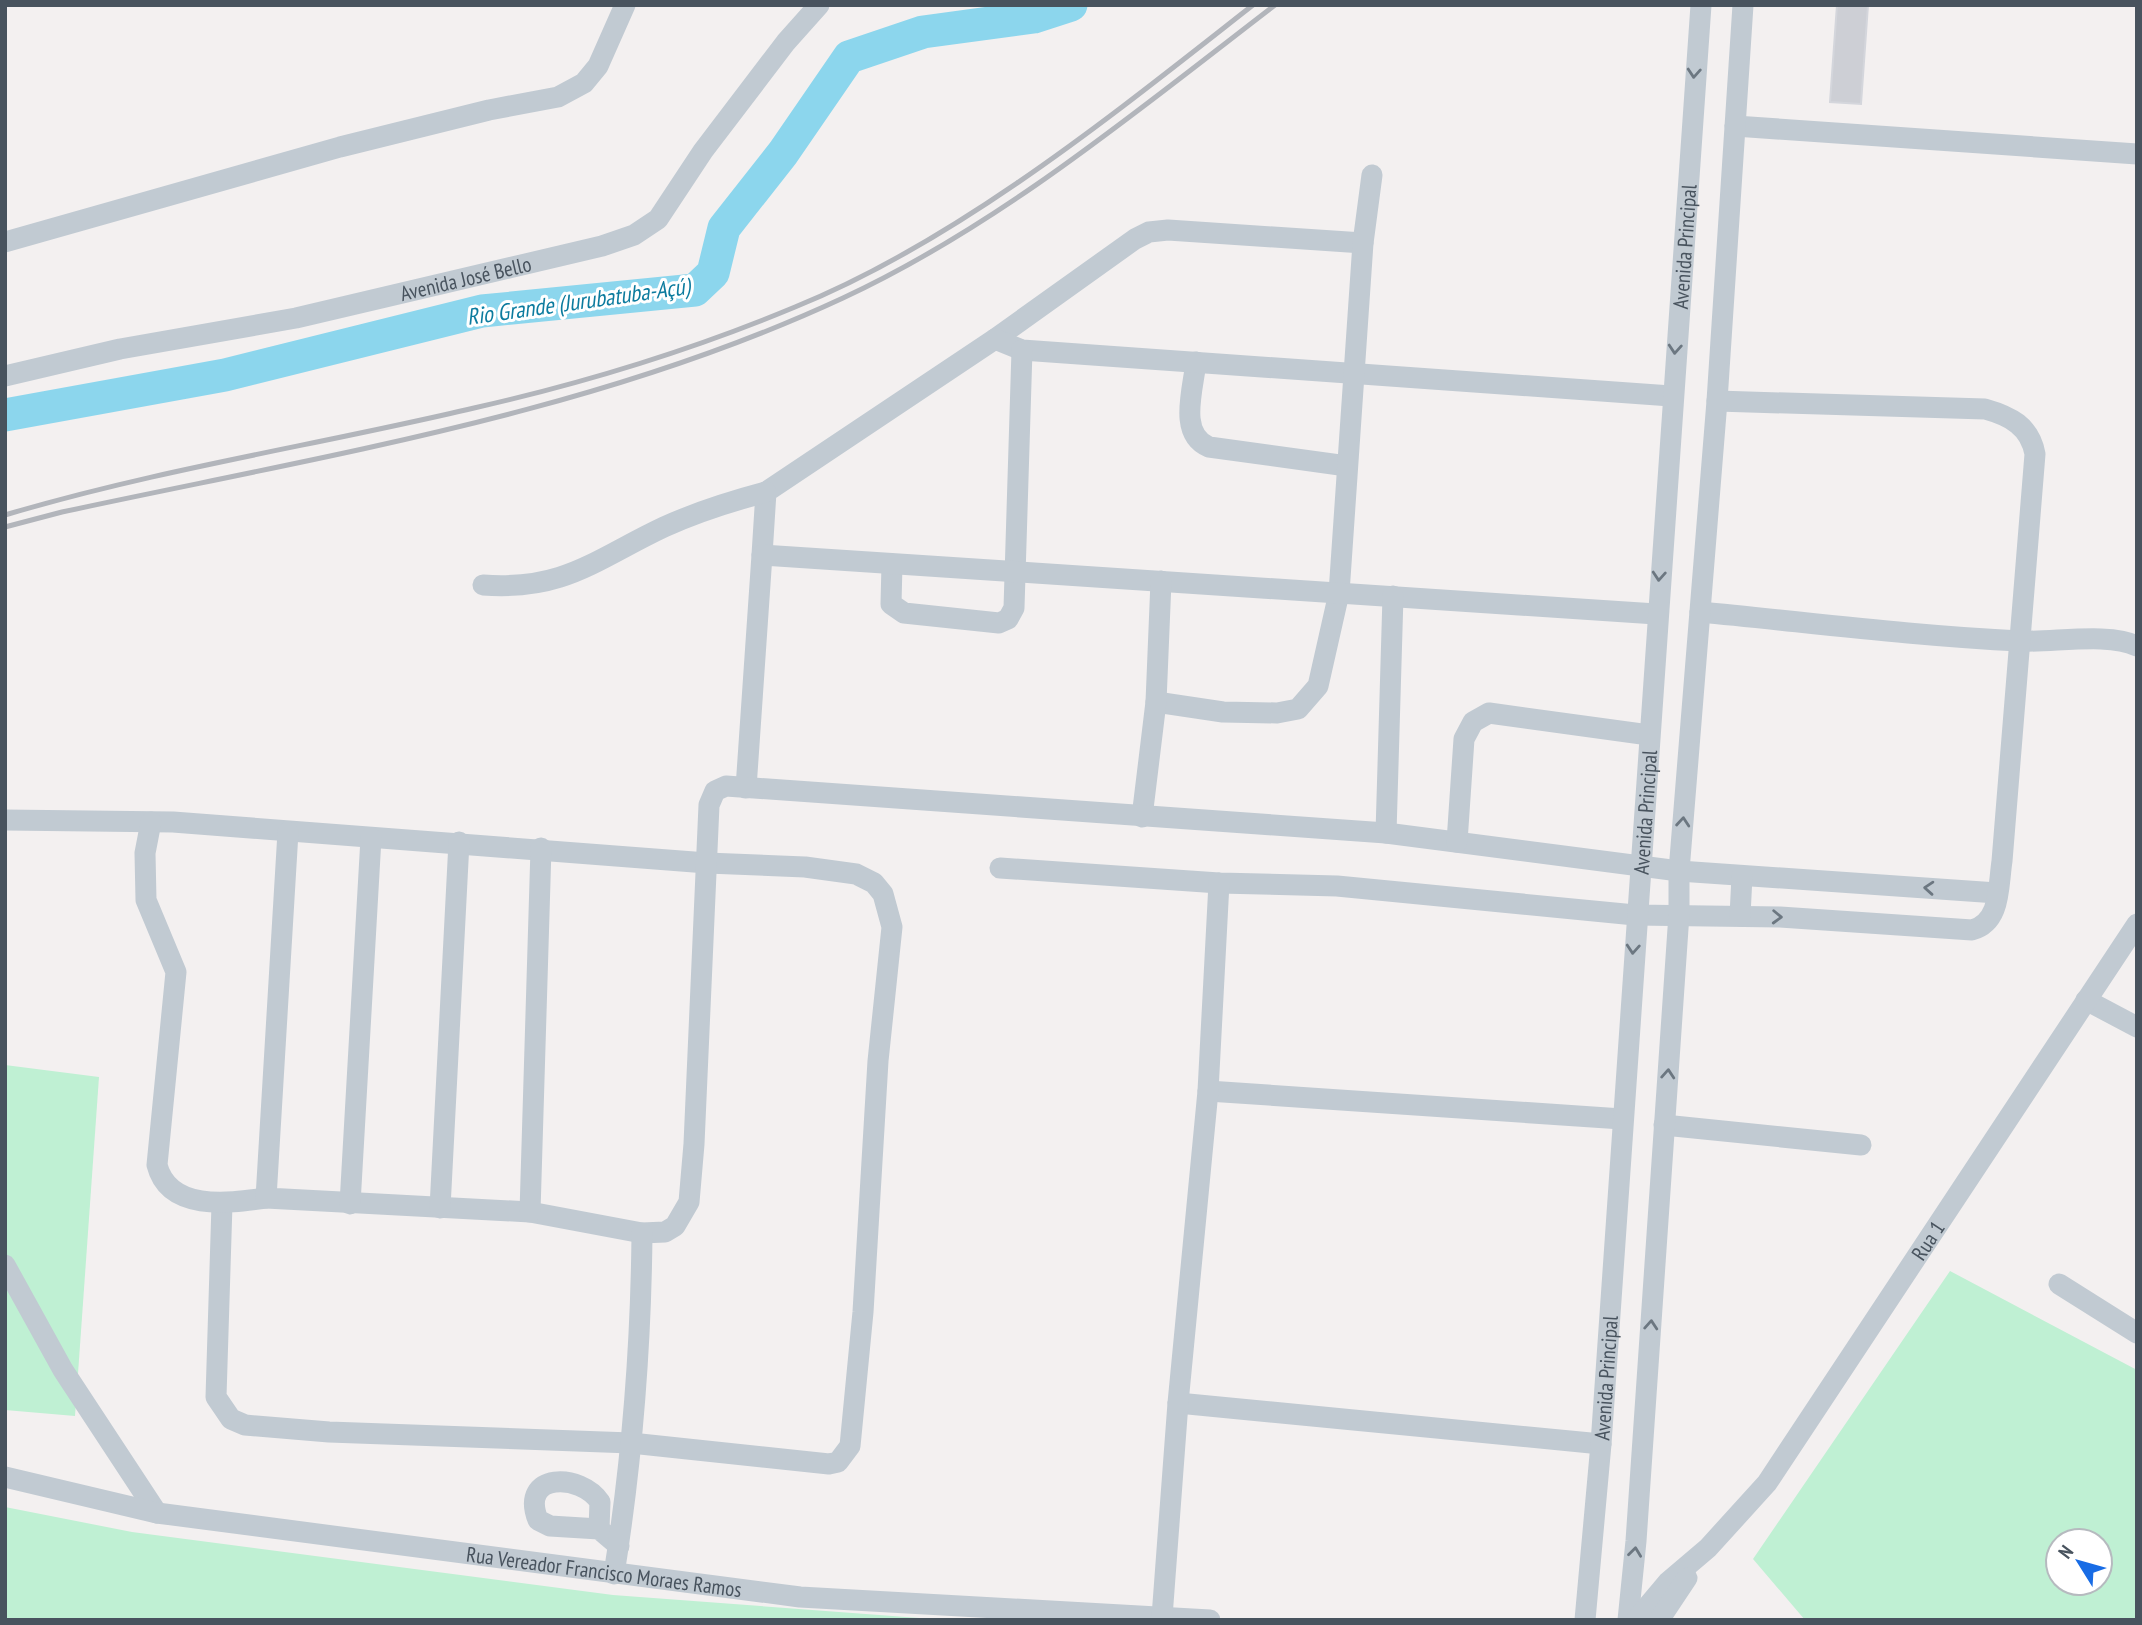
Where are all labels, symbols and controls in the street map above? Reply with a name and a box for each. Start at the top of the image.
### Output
one-way arrow [1687,68,1702,79]
street label: Avenida Principal [1666,183,1702,310]
street label: Avenida José Bello [397,250,534,307]
water label: Rio Grande (Jurubatuba-Açú) [465,271,694,331]
one-way arrow [1668,344,1683,355]
one-way arrow [1652,570,1667,581]
street label: Avenida Principal [1627,749,1663,875]
one-way arrow [1675,816,1690,827]
one-way arrow [1923,881,1934,896]
one-way arrow [1772,909,1783,924]
one-way arrow [1626,944,1641,955]
one-way arrow [1660,1068,1675,1079]
street label: Rua 1 [1905,1216,1950,1265]
street label: Avenida Principal [1588,1315,1623,1441]
one-way arrow [1643,1319,1658,1330]
north arrow [2044,1527,2114,1597]
street label: Rua Vereador Francisco Moraes Ramos [465,1540,743,1603]
text: N [2053,1540,2078,1563]
one-way arrow [1627,1546,1642,1558]

